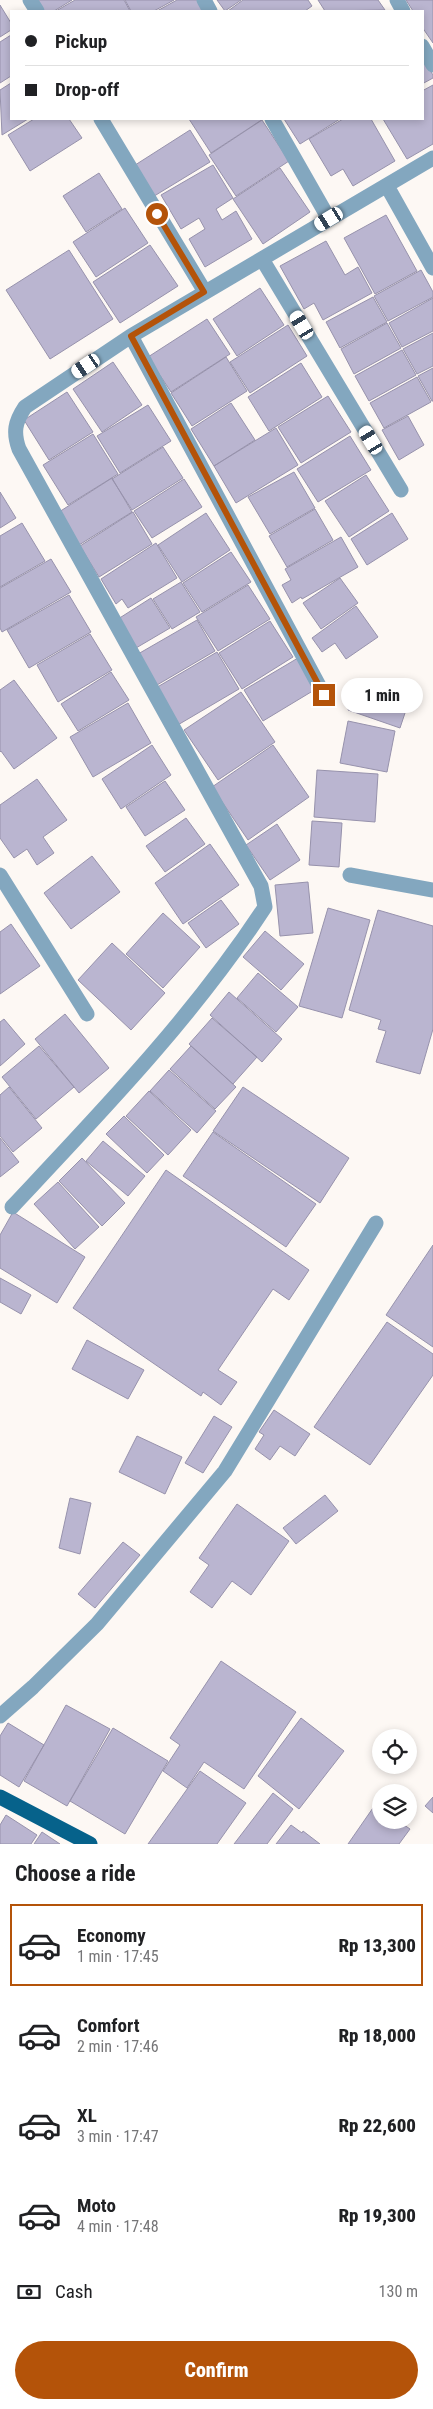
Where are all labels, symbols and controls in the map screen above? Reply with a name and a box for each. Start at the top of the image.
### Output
text: Pickup [55,30,107,53]
text: Drop-off [55,78,119,101]
route start [146,203,168,225]
car [312,205,345,233]
car [287,308,316,342]
car [69,351,102,381]
car [356,423,385,457]
callout: 1 min [342,678,424,712]
route end [313,684,335,706]
text: 1 min [364,686,400,705]
map controls [372,1729,417,1829]
button: locate [372,1729,417,1774]
button: layers [372,1784,417,1829]
text: Choose a ride [15,1861,136,1886]
icon: car [17,1923,62,1968]
text: Economy [77,1924,146,1947]
text: Rp 13,300 [338,1934,416,1957]
text: 1 min · 17:45 [77,1947,159,1966]
icon: car [17,2013,62,2058]
text: Comfort [77,2014,140,2037]
text: Rp 18,000 [338,2024,416,2047]
text: 2 min · 17:46 [77,2037,159,2056]
icon: car [17,2103,62,2148]
text: XL [77,2104,97,2127]
text: Rp 22,600 [338,2114,416,2137]
text: 3 min · 17:47 [77,2127,159,2146]
icon: car [17,2193,62,2238]
text: Moto [77,2194,116,2217]
text: Rp 19,300 [338,2204,416,2227]
text: 4 min · 17:48 [77,2217,159,2236]
icon: cash [15,2278,43,2306]
text: Cash [55,2280,93,2303]
text: 130 m [379,2282,418,2301]
button: Confirm [15,2341,418,2399]

